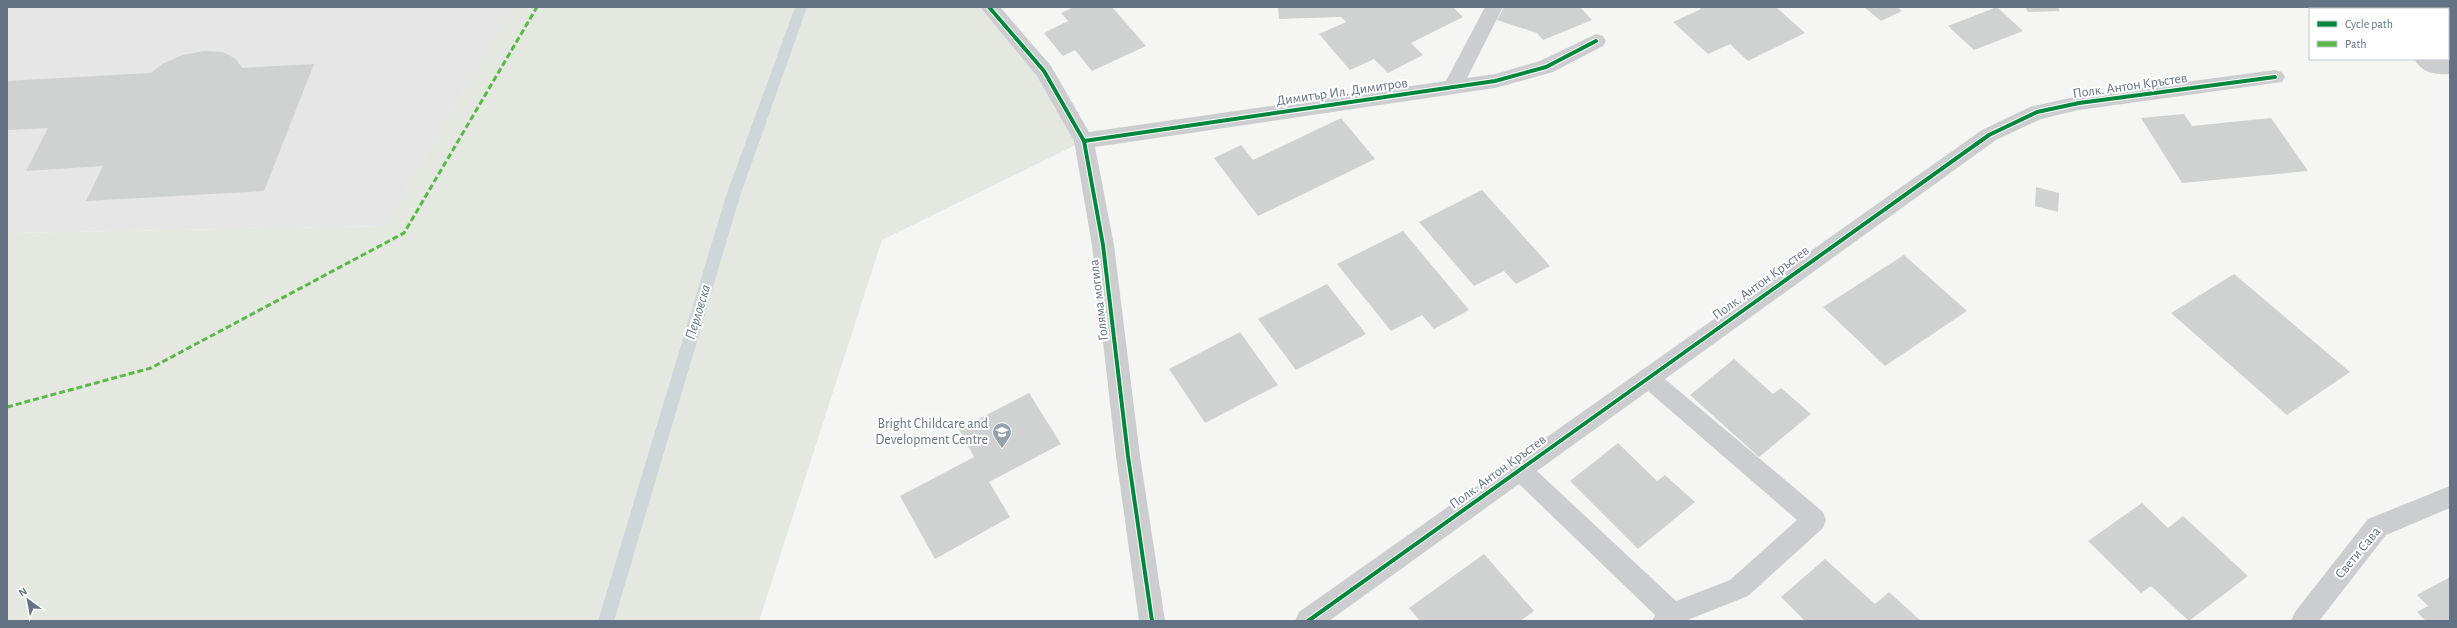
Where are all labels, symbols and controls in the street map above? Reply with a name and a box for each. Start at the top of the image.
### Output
legend [2309,8,2449,60]
text: Cycle path [2345,18,2393,31]
text: Path [2345,38,2367,50]
street label: Полк. Антон Кръстев [2072,71,2188,101]
street label: Димитър Ил. Димитров [1275,76,1409,108]
street label: Полк. Антон Кръстев [1710,243,1812,323]
street label: Голяма могила [1087,258,1111,341]
water label: Перловска [683,283,713,341]
place label: Bright Childcare and Development Centre [875,417,988,447]
school or university icon: Bright Childcare and Development Centre [991,421,1013,449]
street label: Полк. Антон Кръстев [1447,432,1549,512]
street label: Свети Сава [2333,524,2384,581]
north arrow [8,580,48,620]
text: N [17,585,29,599]

